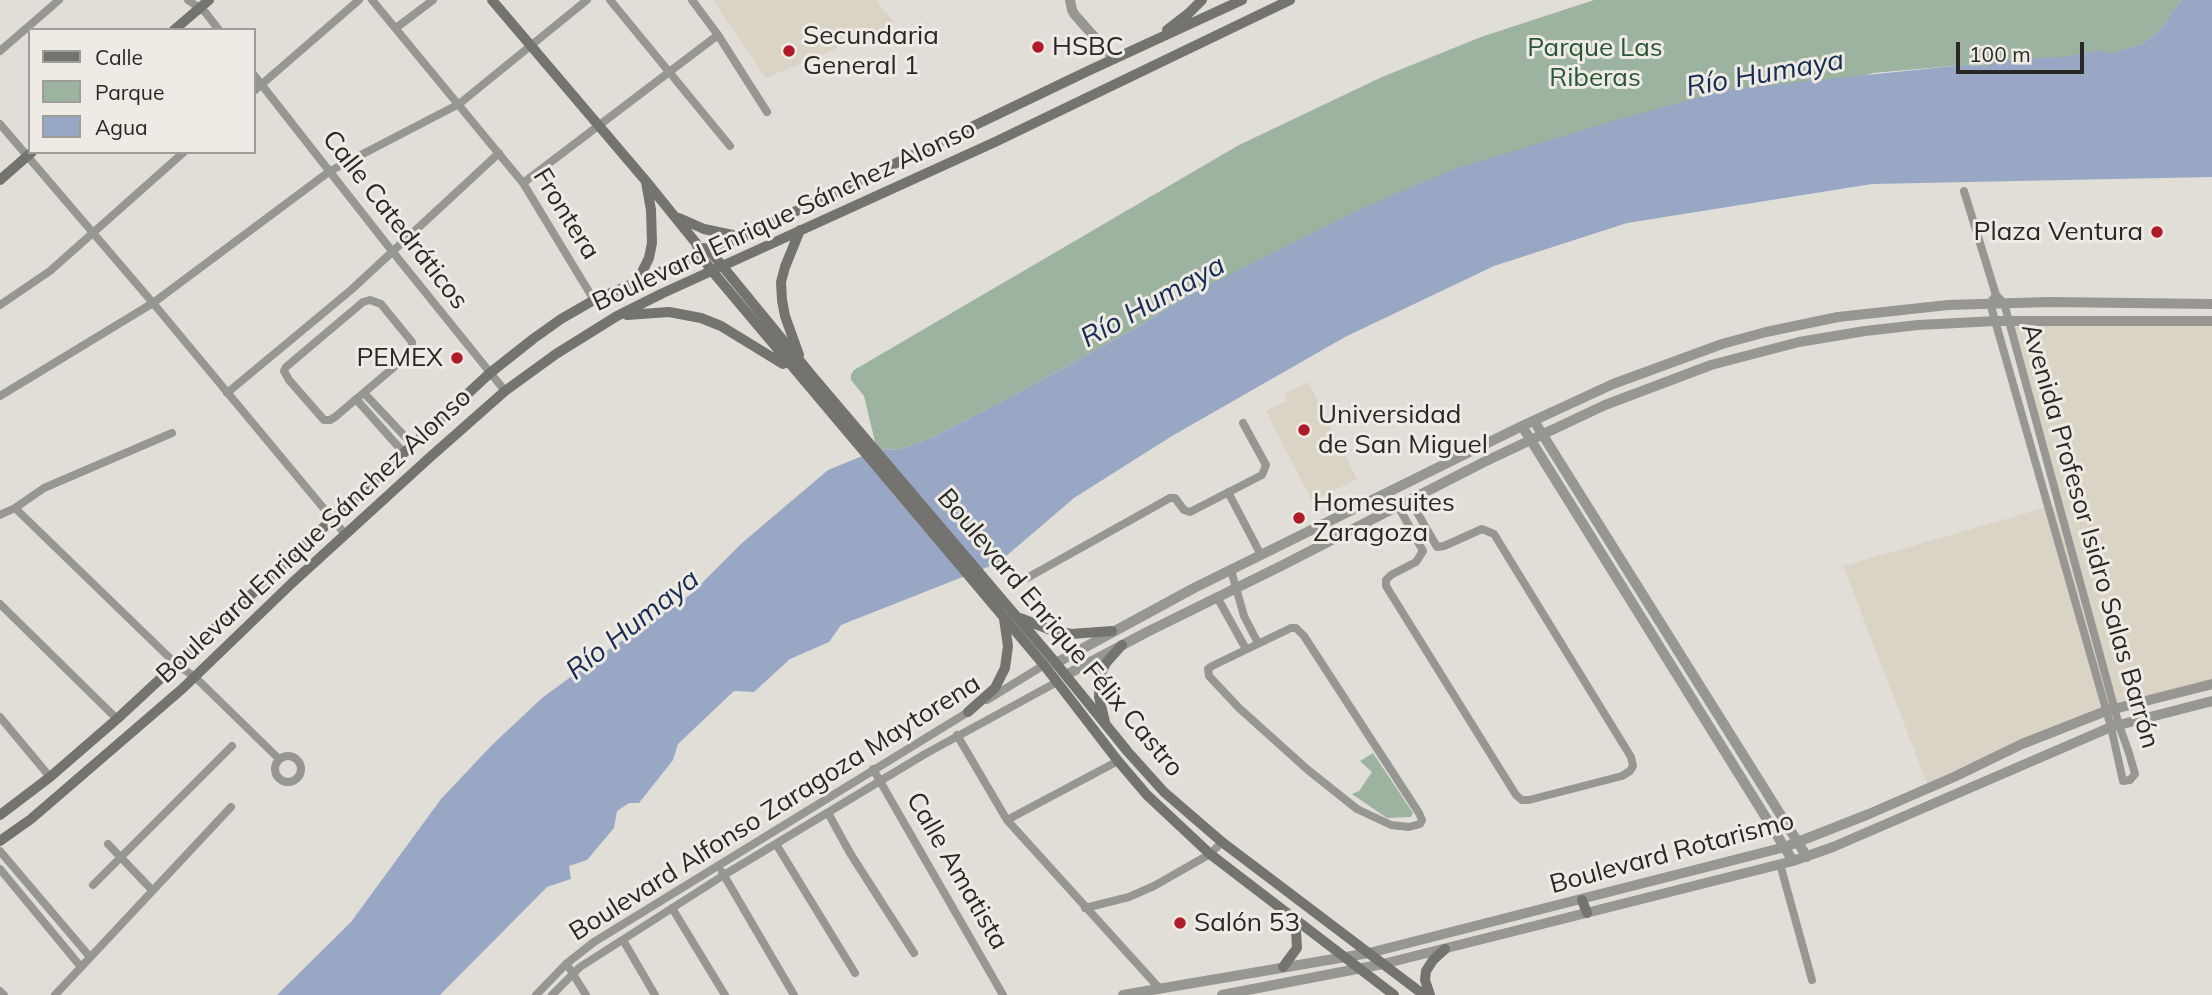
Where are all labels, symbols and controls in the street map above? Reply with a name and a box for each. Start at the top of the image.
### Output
place label: Secundaria General 1 [803,20,939,82]
legend [28,28,256,154]
scale bar [1960,28,2088,72]
place label: HSBC [1052,31,1124,63]
park label: Parque Las Riberas [1527,32,1663,94]
marker: HSBC [1030,39,1046,55]
text: 100 m [1969,41,2031,67]
marker: Secundaria General 1 [781,43,797,59]
text: Calle [95,44,143,70]
water label: Río Humaya [1684,44,1846,104]
text: Parque [95,79,164,105]
street label: Boulevard Enrique Sánchez Alonso [588,113,980,319]
text: Agua [95,114,148,140]
street label: Calle Catedráticos [315,124,475,316]
street label: Frontera [526,163,606,265]
place label: Plaza Ventura [1974,216,2143,248]
marker: Plaza Ventura [2149,224,2165,240]
water label: Río Humaya [1075,249,1231,355]
street label: Avenida Profesor Isidro Salas Barrón [2014,320,2166,752]
place label: PEMEX [356,342,443,374]
marker: PEMEX [449,350,465,366]
street label: Boulevard Enrique Sánchez Alonso [150,382,478,690]
place label: Universidad de San Miguel [1318,399,1488,460]
marker: Universidad de San Miguel [1296,422,1312,438]
street label: Boulevard Enrique Félix Castro [930,483,1190,783]
place label: Homesuites Zaragoza [1313,487,1455,548]
marker: Homesuites Zaragoza [1291,510,1307,526]
water label: Río Humaya [560,563,706,687]
street label: Boulevard Alfonso Zaragoza Maytorena [564,668,986,948]
street label: Calle Amatista [899,787,1015,955]
street label: Boulevard Rotarismo [1546,805,1798,901]
place label: Salón 53 [1194,907,1300,939]
marker: Salón 53 [1172,915,1188,931]

